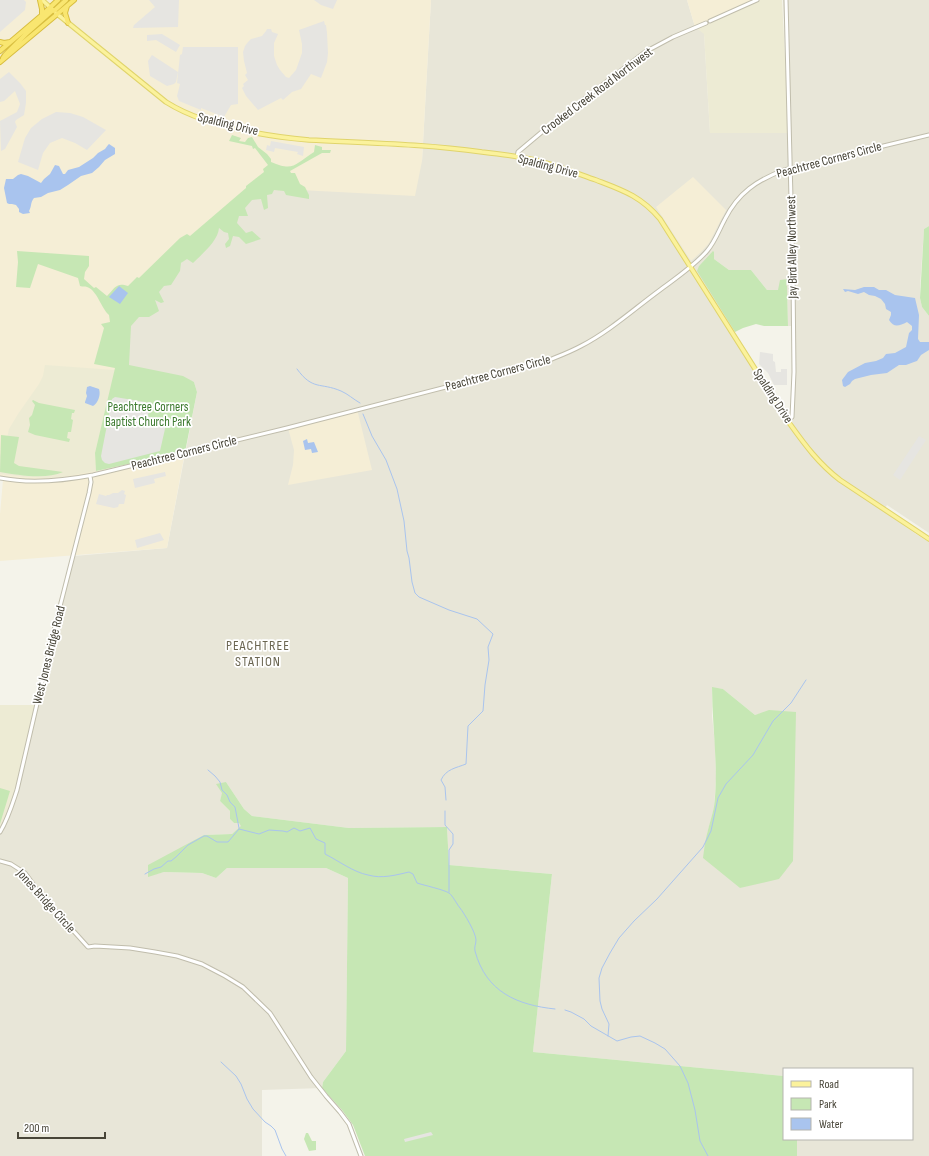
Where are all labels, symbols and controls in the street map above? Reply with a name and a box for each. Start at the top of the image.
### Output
street label: Crooked Creek Road Northwest [538,44,656,138]
street label: Spalding Drive [196,109,260,139]
street label: Peachtree Corners Circle [775,138,883,182]
street label: Spalding Drive [516,150,580,182]
street label: Jay Bird Alley Northwest [783,195,801,300]
street label: Peachtree Corners Circle [444,351,552,395]
street label: Spalding Drive [749,366,797,426]
park label: Peachtree Corners Baptist Church Park [105,399,191,430]
street label: Peachtree Corners Circle [130,432,238,474]
street label: West Jones Bridge Road [29,604,69,706]
district label: PEACHTREE STATION [226,637,290,670]
street label: Jones Bridge Circle [12,865,79,936]
legend [783,1068,913,1140]
text: Road [819,1077,839,1092]
text: Park [819,1097,837,1112]
scale bar [18,1114,105,1140]
text: Water [819,1117,843,1132]
text: 200 m [24,1121,50,1136]

